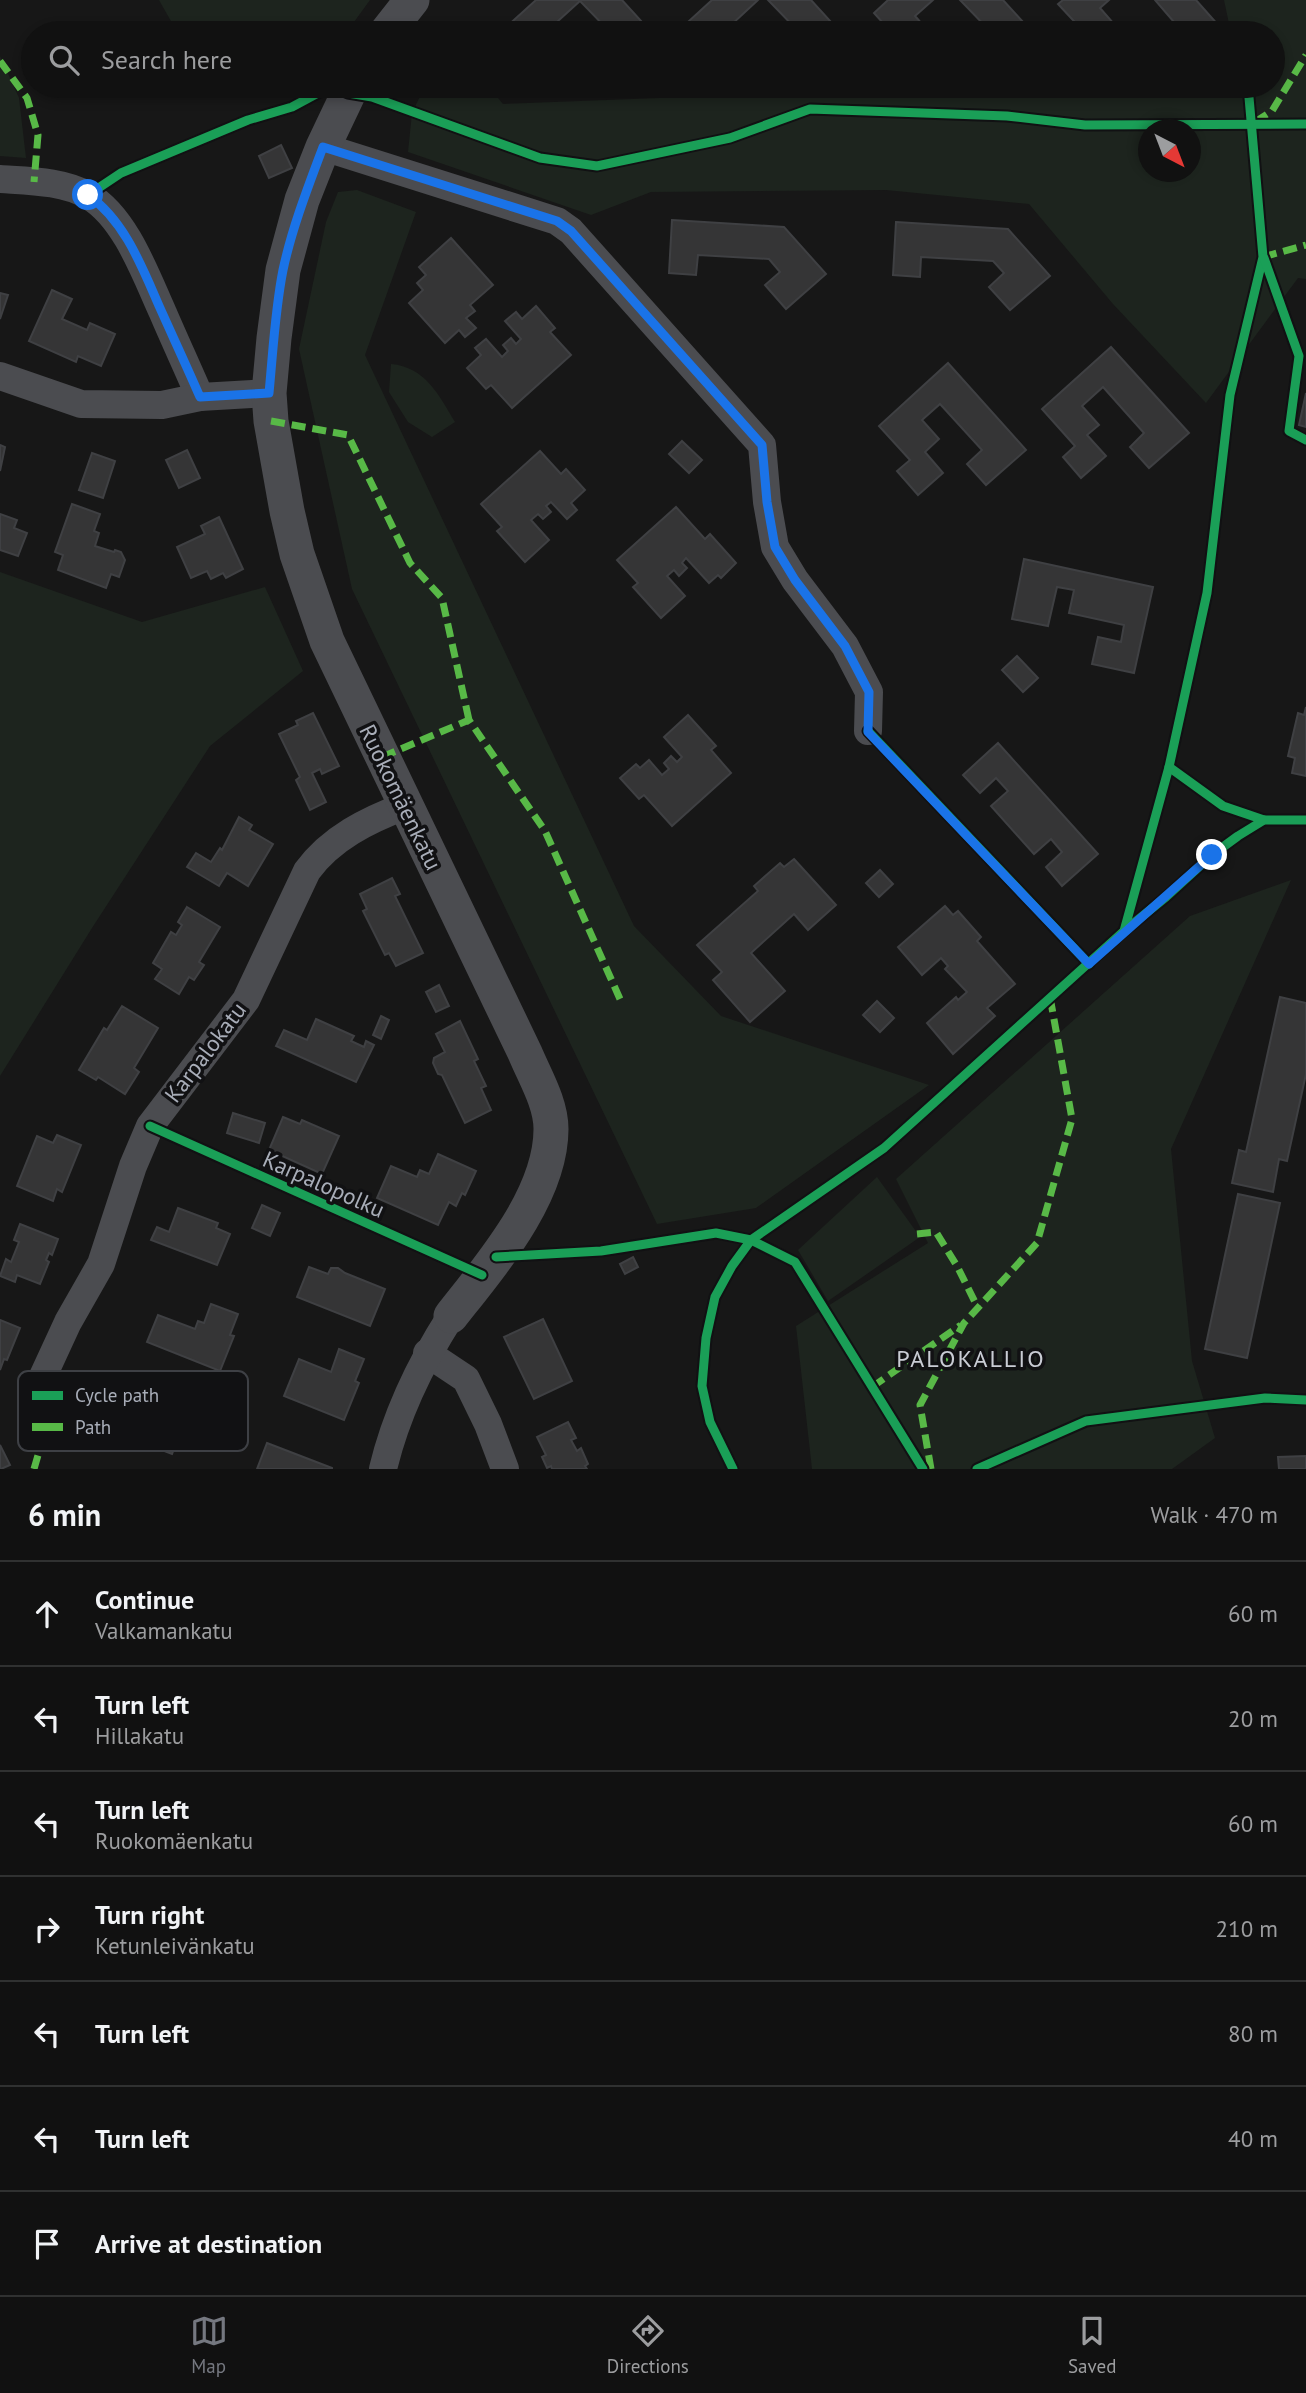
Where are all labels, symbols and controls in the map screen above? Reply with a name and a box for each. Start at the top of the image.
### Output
search box [21,21,1285,98]
icon: search [45,41,83,79]
text: Search here [101,43,232,76]
north arrow [1138,119,1201,182]
route start [72,179,103,210]
street label: Ruokomäenkatu [353,720,449,874]
route end [1196,839,1227,870]
street label: Karpalokatu [158,996,252,1108]
street label: Karpalopolku [259,1144,389,1224]
district label: PALOKALLIO [896,1343,1046,1374]
legend [18,1371,248,1451]
text: Cycle path [75,1383,159,1407]
text: Path [75,1415,111,1439]
text: 6 min [28,1495,101,1534]
text: Walk · 470 m [1151,1500,1278,1529]
text: Continue [95,1583,194,1616]
icon: ahead [28,1595,66,1633]
text: 60 m [1228,1599,1278,1628]
text: Valkamankatu [95,1616,233,1645]
text: Turn left [95,1688,189,1721]
icon: left [28,1700,66,1738]
text: 20 m [1228,1704,1278,1733]
text: Hillakatu [95,1721,184,1750]
text: Turn left [95,1793,189,1826]
icon: left [28,1805,66,1843]
text: 60 m [1228,1809,1278,1838]
text: Ruokomäenkatu [95,1826,253,1855]
text: Turn right [95,1898,204,1931]
icon: right [28,1910,66,1948]
text: 210 m [1216,1914,1278,1943]
text: Ketunleivänkatu [95,1931,255,1960]
icon: left [28,2015,66,2053]
text: Turn left [95,2017,189,2050]
text: 80 m [1228,2019,1278,2048]
icon: left [28,2120,66,2158]
text: Turn left [95,2122,189,2155]
text: 40 m [1228,2124,1278,2153]
icon: arrive [28,2225,66,2263]
text: Arrive at destination [95,2227,322,2260]
tab: Map [190,2312,228,2378]
tab: Directions [607,2312,689,2378]
tab: Saved [1068,2312,1116,2378]

